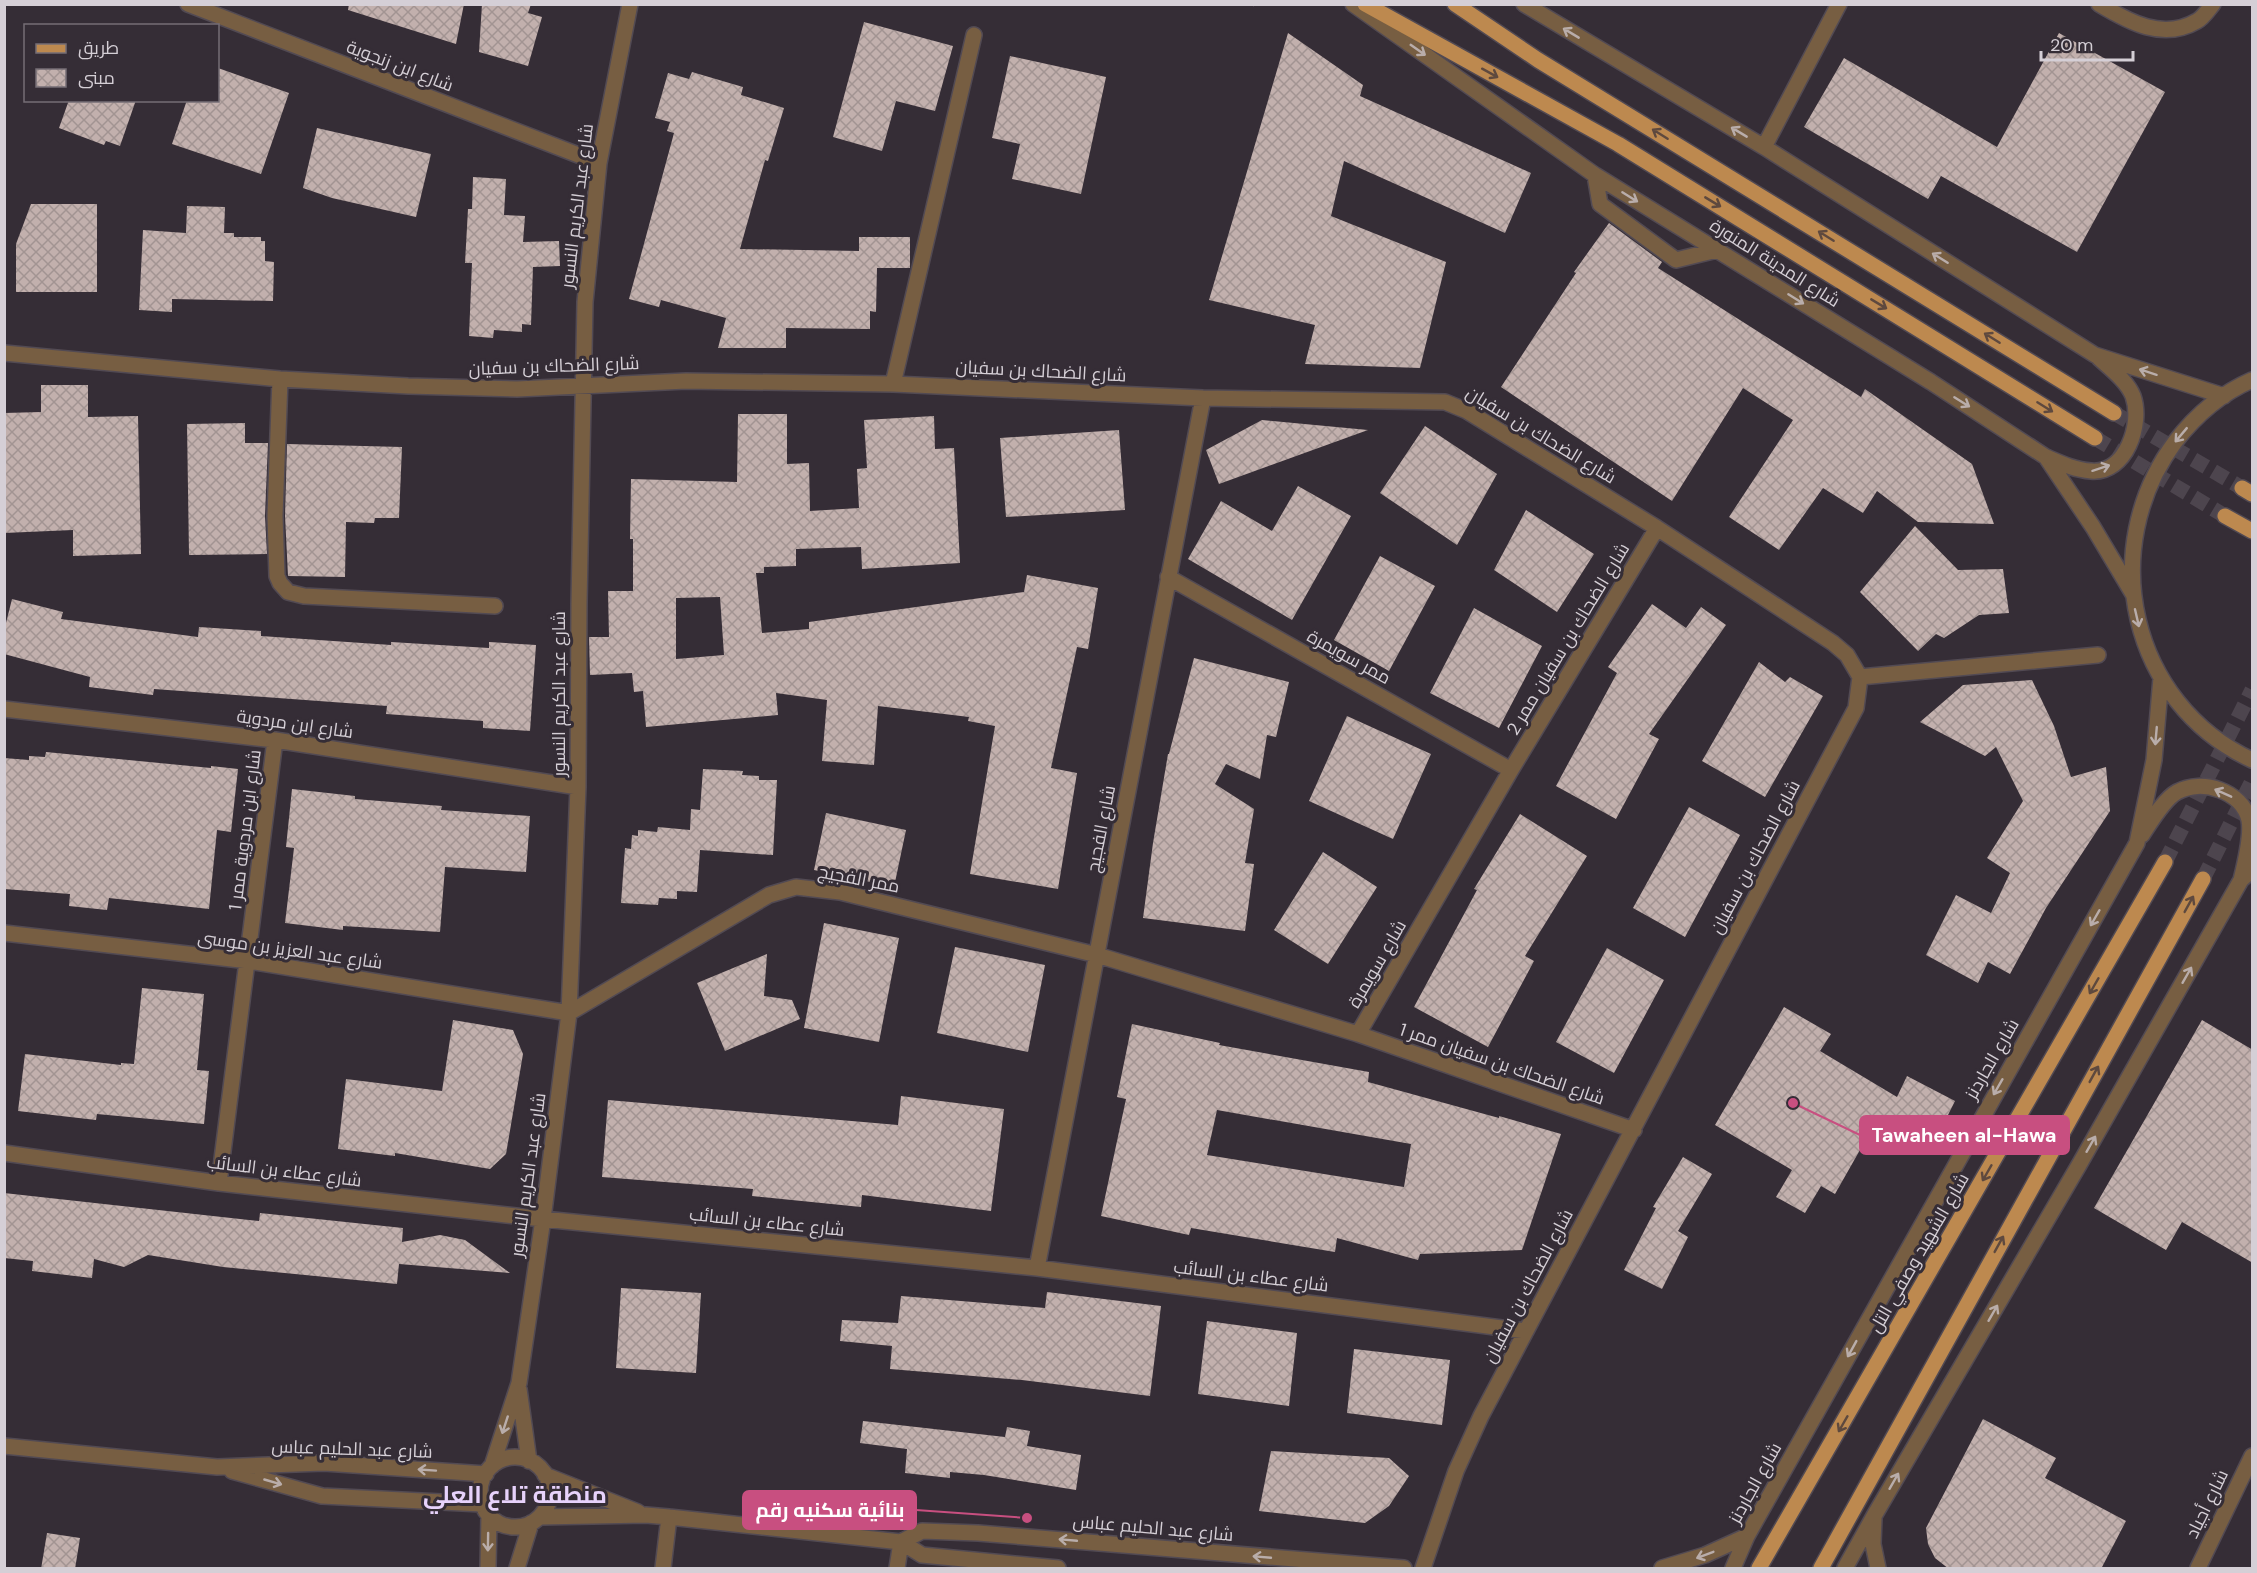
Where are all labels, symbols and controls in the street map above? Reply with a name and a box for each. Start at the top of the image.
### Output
legend [24,24,219,102]
scale bar [2041,24,2132,62]
one-way arrow [1563,26,1580,38]
text: 20 m [2050,33,2093,57]
street label: شارع ابن زنجوية [343,35,457,97]
text: طريق [78,36,119,60]
one-way arrow [1409,44,1426,56]
text: مبنى [78,66,115,90]
one-way arrow [1480,68,1498,79]
street label: شارع عبد الكريم النسور [555,122,599,291]
one-way arrow [1731,126,1748,138]
one-way arrow [1652,128,1669,140]
one-way arrow [1621,191,1638,203]
one-way arrow [1704,197,1721,209]
street label: شارع المدينة المنورة [1705,213,1845,313]
one-way arrow [1818,230,1835,242]
one-way arrow [1932,251,1949,263]
one-way arrow [1787,294,1804,306]
one-way arrow [1870,299,1887,311]
one-way arrow [1984,332,2001,345]
street label: شارع الضحاك بن سفيان [468,351,640,381]
street label: شارع الضحاك بن سفيان [955,355,1127,387]
one-way arrow [2139,365,2158,376]
street label: شارع الضحاك بن سفيان [1462,381,1620,489]
one-way arrow [1953,396,1970,408]
one-way arrow [2036,402,2053,414]
one-way arrow [2174,427,2188,442]
one-way arrow [2092,462,2110,473]
street label: شارع الضحاك بن سفيان ممر 2 [1501,538,1635,740]
one-way arrow [2132,608,2144,627]
street label: شارع عبد الكريم النسور [547,611,571,778]
street label: ممر سويمرة [1303,624,1395,690]
street label: شارع ابن مردوية [235,704,355,744]
one-way arrow [2150,725,2161,745]
street label: شارع ابن مردوية ممر 1 [223,748,267,912]
street label: شارع الضحاك بن سفيان [1704,776,1806,938]
street label: شارع الفجيج [1081,783,1121,875]
one-way arrow [2214,787,2232,798]
street label: ممر الفجيج [816,859,902,899]
one-way arrow [2184,895,2195,913]
one-way arrow [2088,909,2100,926]
street label: شارع سويمرة [1342,916,1412,1012]
street label: شارع عبد العزيز بن موسى [196,925,384,975]
one-way arrow [2182,967,2194,984]
one-way arrow [2088,977,2100,994]
street label: شارع الجاردنز [1959,1014,2025,1105]
street label: شارع الضحاك بن سفيان ممر 1 [1396,1018,1608,1110]
one-way arrow [2088,1066,2100,1083]
one-way arrow [1992,1078,2004,1095]
street label: شارع عبد الكريم النسور [504,1091,551,1260]
callout: Tawaheen al-Hawa [1860,1116,2069,1154]
text: Tawaheen al-Hawa [1871,1122,2057,1148]
one-way arrow [2085,1136,2097,1153]
street label: شارع عطاء بن السائب [205,1150,363,1192]
one-way arrow [1981,1164,1992,1182]
street label: شارع الشهيد وصفي التل [1863,1169,1976,1338]
street label: شارع عطاء بن السائب [688,1202,846,1242]
street label: شارع الضحاك بن سفيان [1477,1205,1579,1367]
one-way arrow [1994,1236,2006,1253]
street label: شارع عطاء بن السائب [1172,1255,1330,1297]
one-way arrow [1987,1305,1999,1322]
one-way arrow [1846,1340,1858,1357]
one-way arrow [1837,1414,1848,1432]
one-way arrow [499,1415,510,1434]
street label: شارع عبد الحليم عباس [271,1434,433,1464]
street label: شارع الجاردنز [1722,1438,1787,1529]
one-way arrow [418,1464,438,1475]
street label: شارع أجياد [2180,1466,2234,1542]
one-way arrow [1888,1473,1900,1490]
one-way arrow [264,1477,283,1489]
district label: منطقة تلاع العلي [423,1479,607,1514]
callout: بنائية سكنيه رقم [743,1491,916,1529]
text: بنائية سكنيه رقم [755,1497,905,1524]
street label: شارع عبد الحليم عباس [1072,1509,1234,1547]
one-way arrow [482,1531,494,1551]
one-way arrow [1058,1534,1078,1545]
one-way arrow [1696,1550,1715,1561]
one-way arrow [1252,1551,1272,1562]

